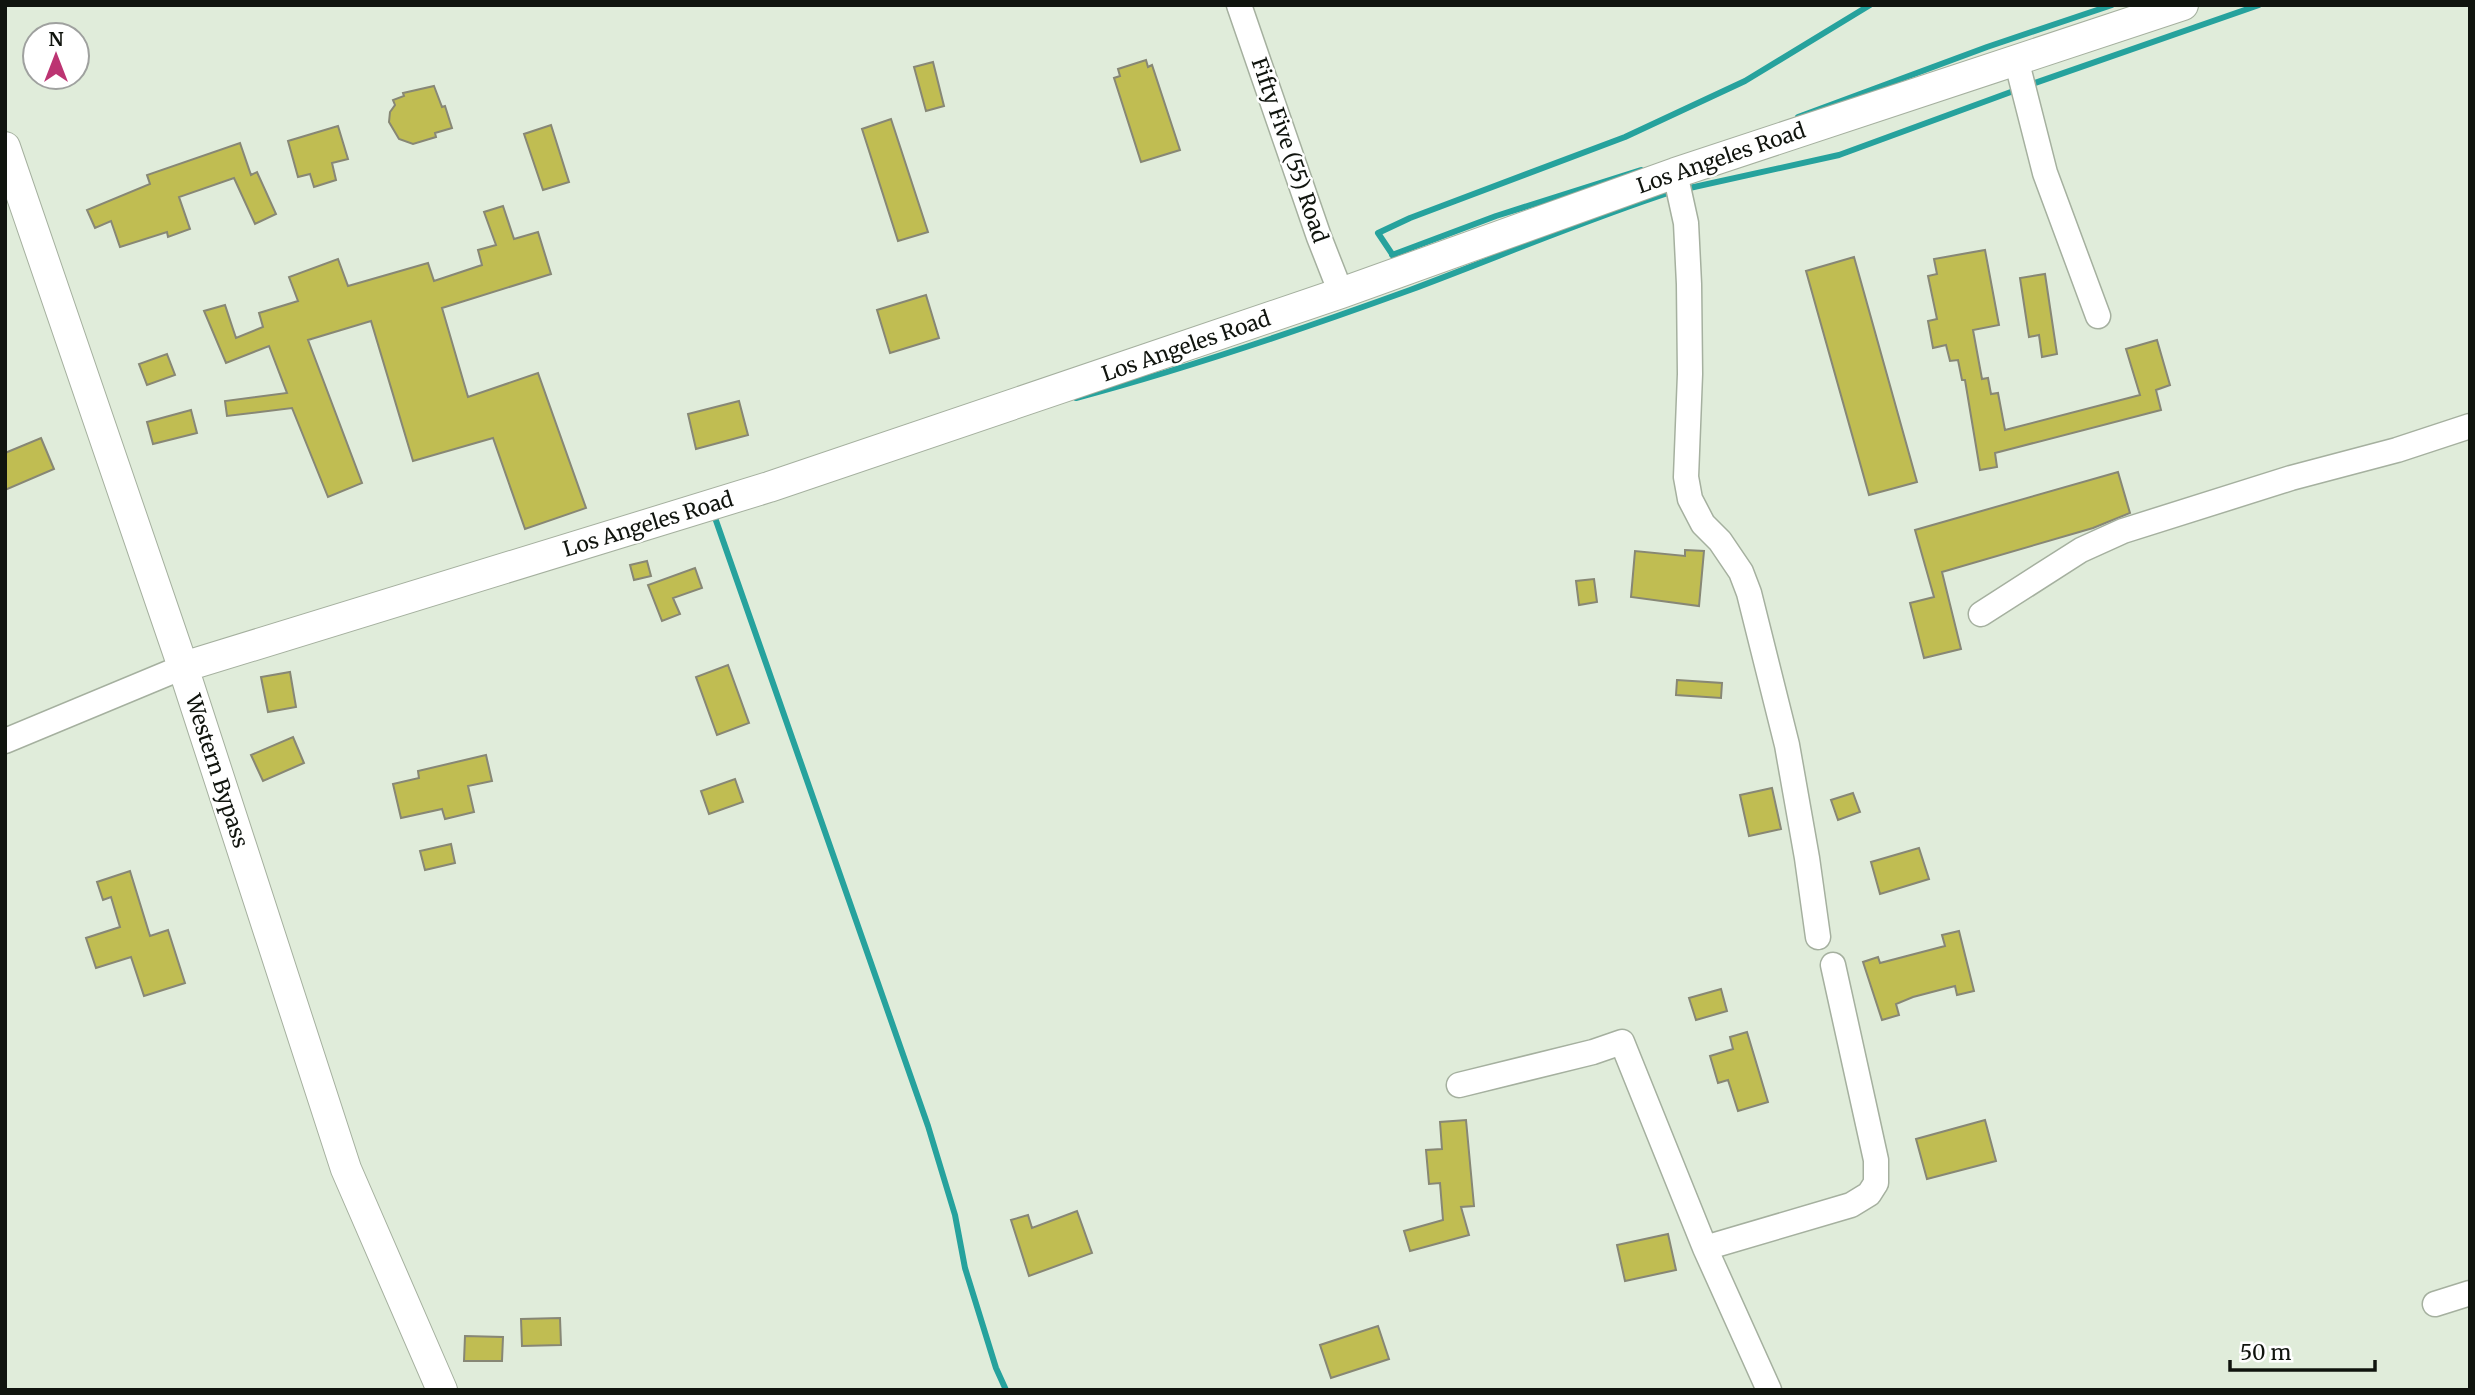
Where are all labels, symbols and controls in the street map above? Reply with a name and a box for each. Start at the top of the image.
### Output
north arrow [21,21,91,91]
text: N [48,27,64,51]
street label: Fifty Five (55) Road [1246,54,1334,246]
street label: Los Angeles Road [1633,116,1809,200]
street label: Los Angeles Road [1098,304,1274,388]
street label: Los Angeles Road [560,485,737,563]
street label: Western Bypass [179,690,255,851]
scale bar [2230,1328,2375,1372]
text: 50 m [2240,1339,2291,1366]

